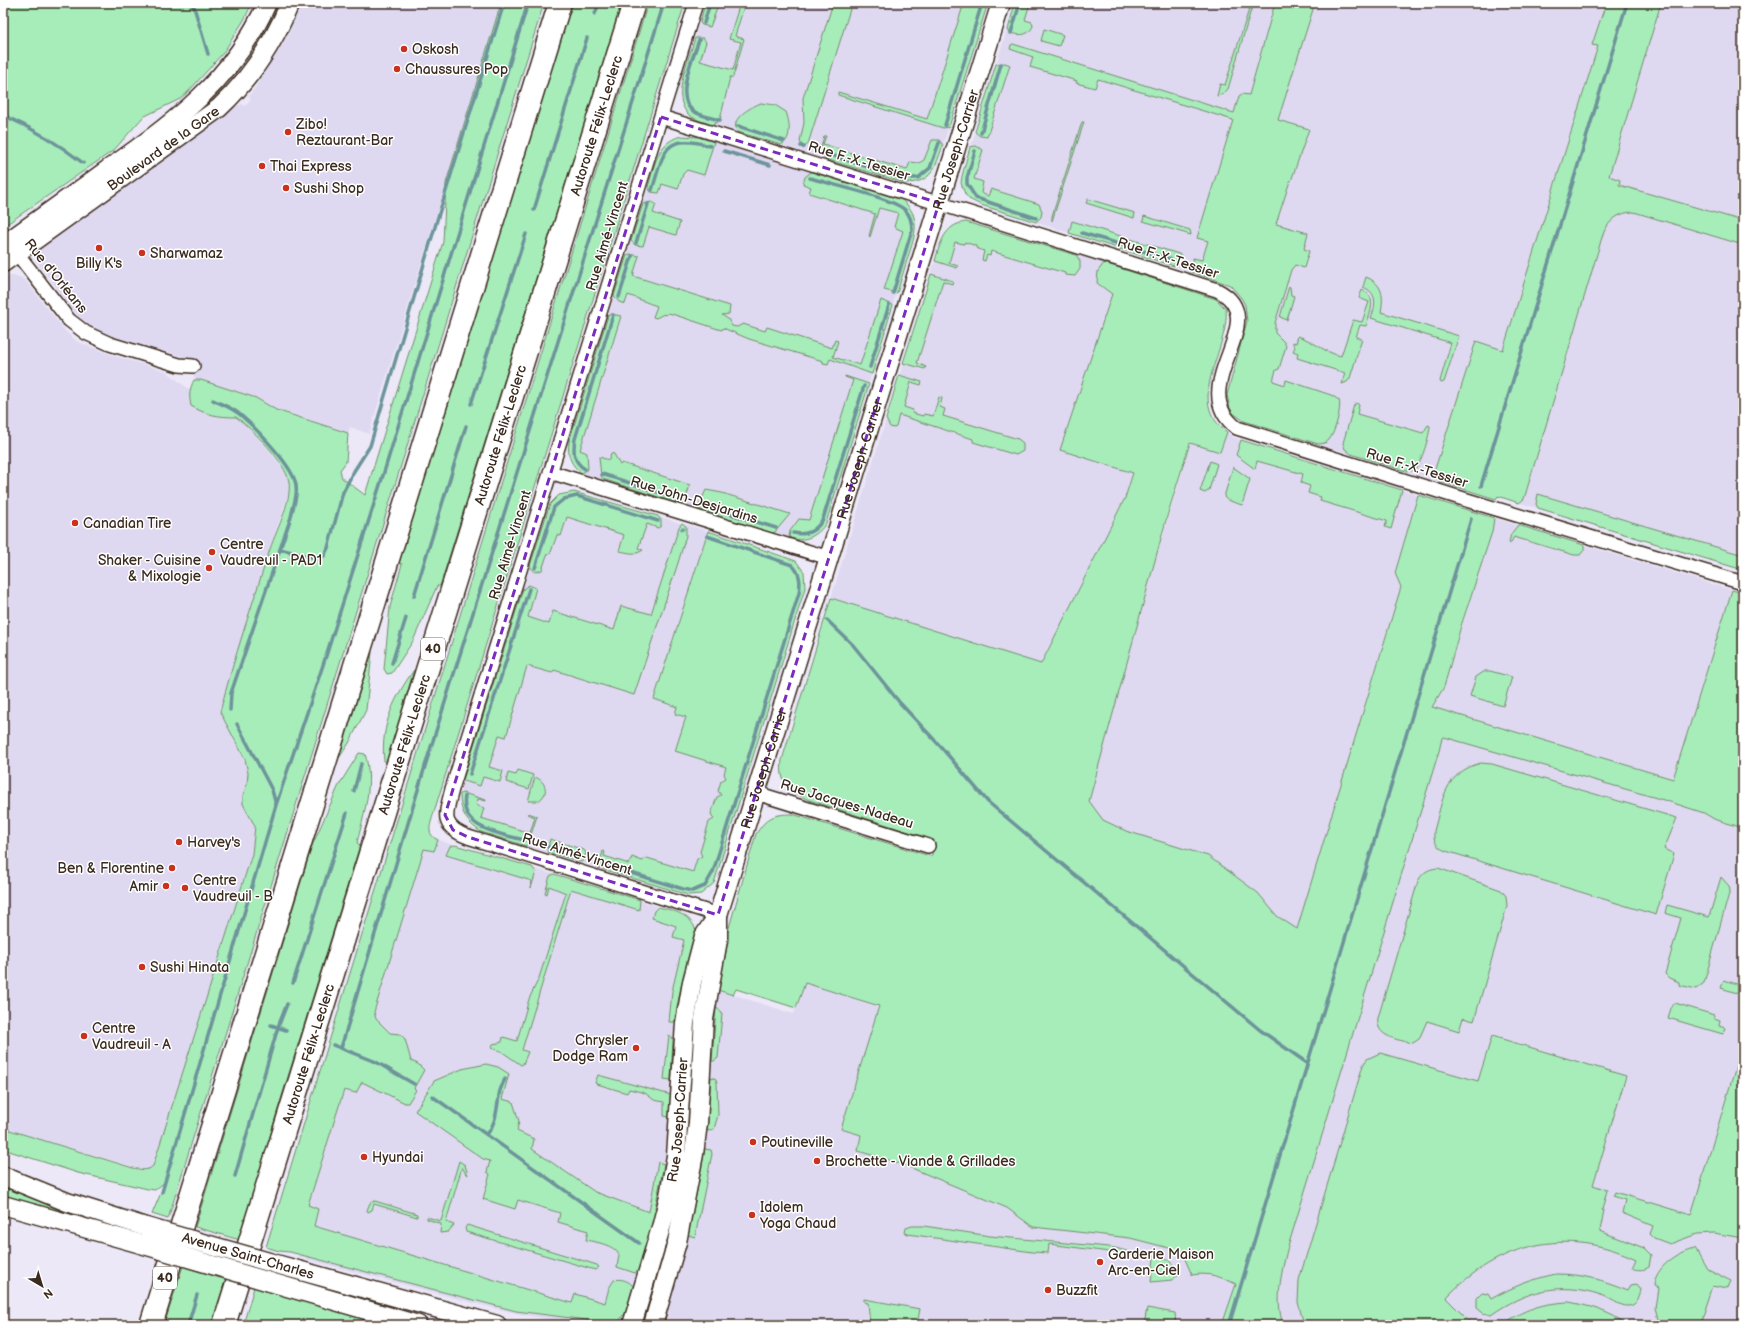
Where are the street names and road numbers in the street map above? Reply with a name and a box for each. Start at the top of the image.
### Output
street label: Autoroute Félix-Leclerc [566,53,626,198]
street label: Rue Joseph-Carrier [929,87,982,212]
street label: Boulevard de la Gare [104,102,222,194]
street label: Rue F.-X.-Tessier [806,137,913,185]
street label: Rue Aimé-Vincent [582,178,632,293]
street label: Rue F.-X.-Tessier [1115,234,1222,283]
street label: Rue d'Orléans [21,235,91,317]
street label: Autoroute Félix-Leclerc [470,363,530,507]
street label: Rue Joseph-Carrier [833,396,886,521]
street label: Rue F.-X.-Tessier [1364,444,1471,492]
street label: Rue John-Desjardins [628,473,760,527]
street label: Rue Aimé-Vincent [485,487,535,602]
road number: 40 [421,638,445,660]
street label: Autoroute Félix-Leclerc [374,672,434,816]
street label: Rue Joseph-Carrier [737,705,790,831]
street label: Rue Jacques-Nadeau [778,776,916,832]
street label: Rue Aimé-Vincent [520,829,635,879]
street label: Autoroute Félix-Leclerc [278,982,338,1126]
street label: Rue Joseph-Carrier [663,1056,691,1183]
street label: Avenue Saint-Charles [180,1229,316,1283]
road number: 40 [153,1267,177,1289]

